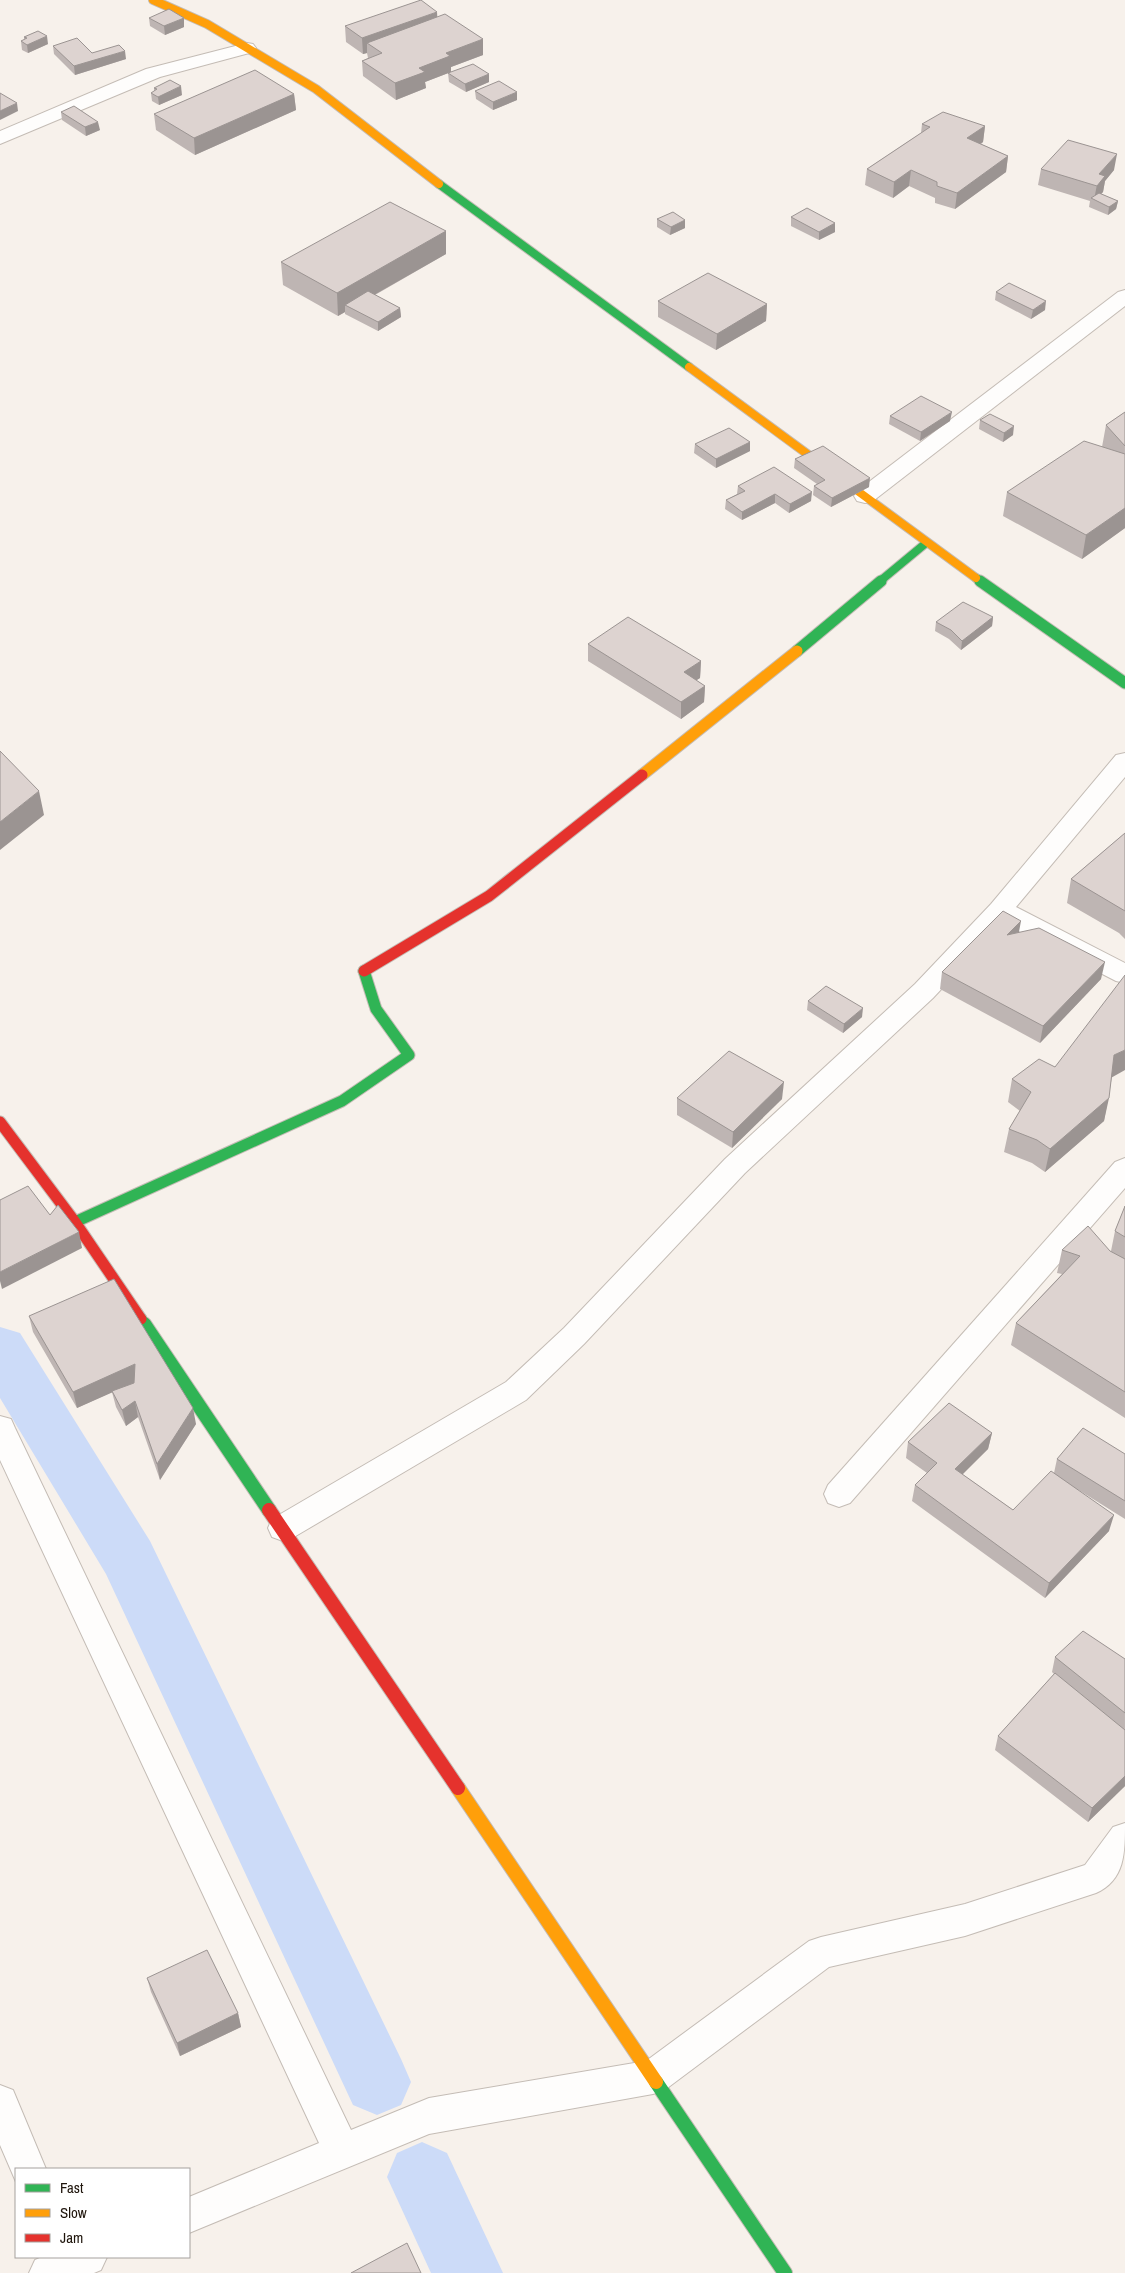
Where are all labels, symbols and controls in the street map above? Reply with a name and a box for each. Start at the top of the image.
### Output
legend [15,2168,190,2258]
text: Fast [60,2177,84,2198]
text: Slow [60,2202,87,2223]
text: Jam [60,2227,83,2248]

